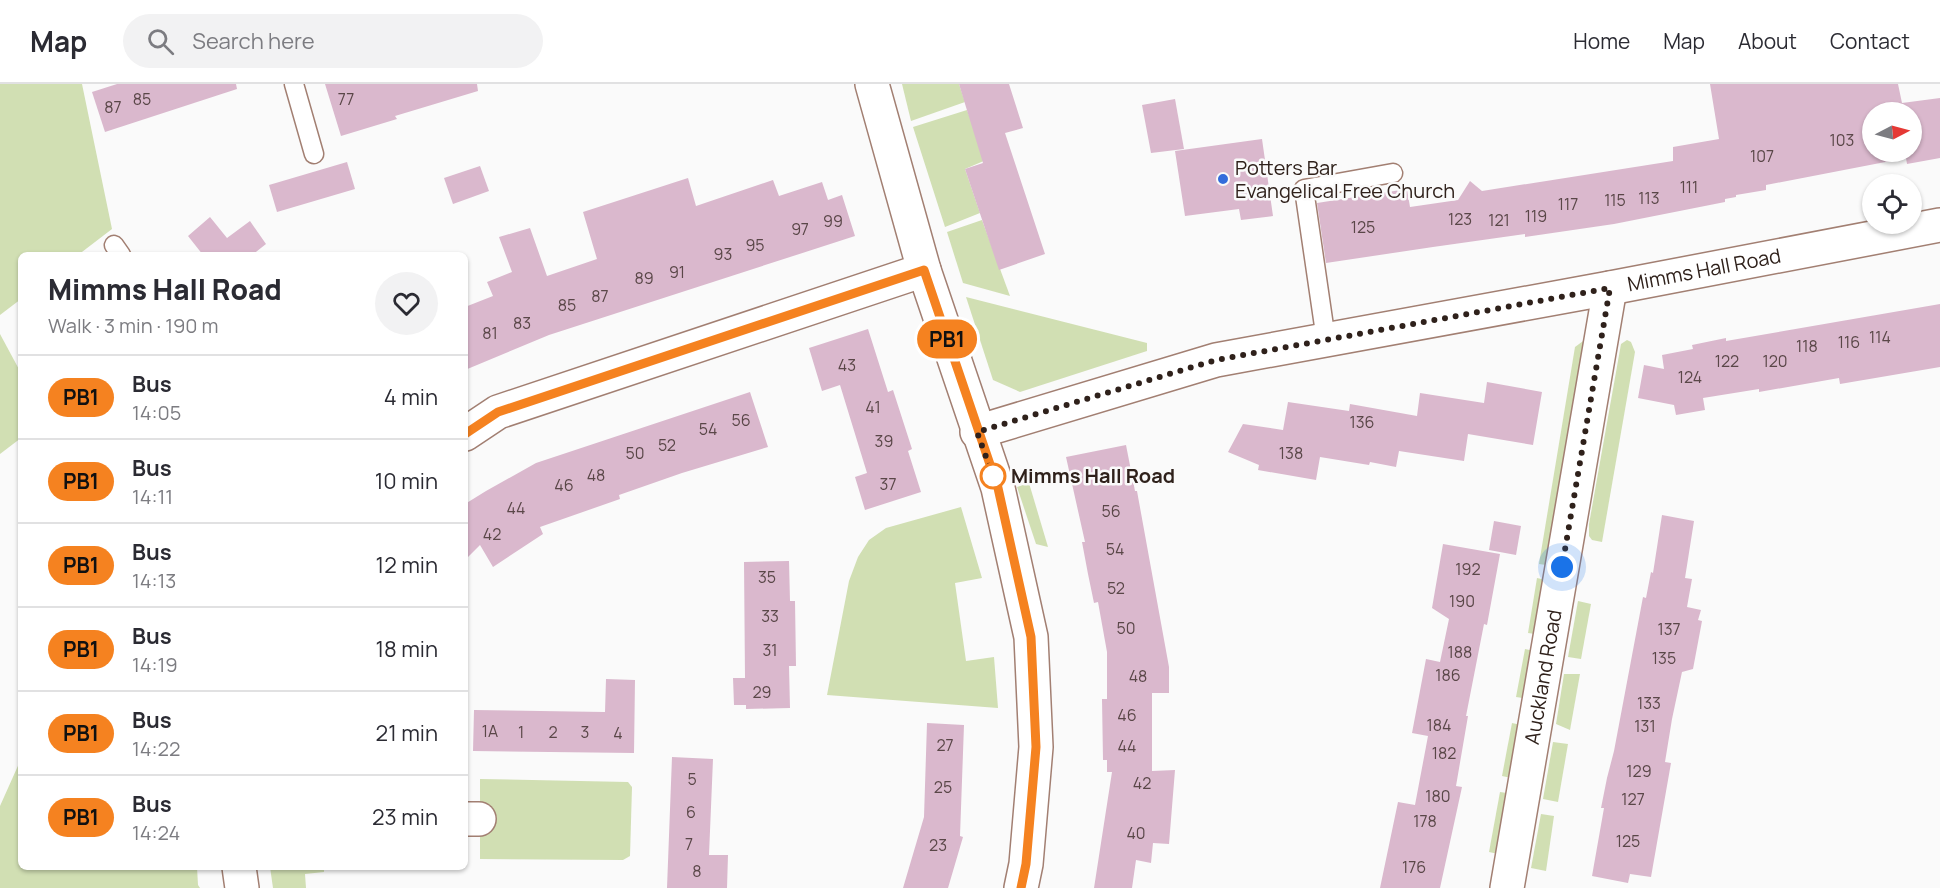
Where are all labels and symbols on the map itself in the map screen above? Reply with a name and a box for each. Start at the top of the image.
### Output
house number: 85 [133,88,151,110]
house number: 77 [338,88,354,110]
house number: 87 [104,96,122,118]
north arrow [1862,102,1922,162]
house number: 103 [1830,129,1854,151]
house number: 107 [1750,145,1774,167]
place label: Potters Bar Evangelical Free Church [1235,154,1455,204]
marker: Potters Bar Evangelical Free Church [1216,172,1230,186]
house number: 111 [1680,176,1698,198]
house number: 113 [1638,187,1660,209]
house number: 115 [1604,189,1626,211]
house number: 117 [1558,193,1578,215]
house number: 119 [1525,205,1547,227]
house number: 123 [1448,208,1472,230]
house number: 121 [1488,209,1510,231]
house number: 99 [823,210,843,232]
house number: 125 [1351,216,1375,238]
house number: 97 [791,218,809,240]
house number: 95 [745,234,765,256]
street label: Mimms Hall Road [1625,242,1783,297]
house number: 93 [714,243,732,265]
house number: 91 [669,261,685,283]
house number: 89 [634,267,654,289]
house number: 87 [591,285,609,307]
house number: 85 [558,294,576,316]
house number: 83 [513,312,531,334]
line badge: PB1 [912,320,982,358]
house number: 81 [482,322,498,344]
house number: 114 [1869,326,1891,348]
house number: 116 [1838,331,1860,353]
house number: 118 [1796,335,1818,357]
house number: 122 [1715,350,1739,372]
house number: 120 [1762,350,1788,372]
house number: 43 [838,354,856,376]
house number: 124 [1678,366,1702,388]
house number: 41 [865,396,881,418]
house number: 56 [731,409,751,431]
house number: 136 [1349,411,1375,433]
house number: 54 [699,418,717,440]
house number: 39 [875,430,893,452]
house number: 52 [658,434,676,456]
house number: 50 [626,442,645,464]
house number: 138 [1279,442,1303,464]
place label: Mimms Hall Road [1011,462,1175,489]
marker: Mimms Hall Road [980,463,1006,489]
house number: 48 [587,464,605,486]
house number: 37 [880,473,896,495]
house number: 46 [554,474,574,496]
house number: 44 [506,497,526,519]
house number: 56 [1101,500,1121,522]
house number: 42 [483,523,501,545]
house number: 54 [1106,538,1124,560]
your location [1547,552,1577,582]
house number: 192 [1455,558,1481,580]
house number: 35 [758,566,776,588]
house number: 52 [1107,577,1125,599]
house number: 190 [1449,590,1475,612]
house number: 33 [761,605,779,627]
street label: Auckland Road [1518,607,1568,747]
house number: 50 [1117,617,1136,639]
house number: 137 [1657,618,1681,640]
house number: 31 [762,639,778,661]
house number: 188 [1448,641,1472,663]
house number: 135 [1652,647,1676,669]
house number: 186 [1435,664,1461,686]
house number: 48 [1129,665,1147,687]
house number: 29 [752,681,772,703]
house number: 133 [1637,692,1661,714]
house number: 46 [1117,704,1137,726]
house number: 184 [1427,714,1451,736]
house number: 131 [1634,715,1656,737]
house number: 1A [482,720,498,742]
house number: 1 [518,721,524,743]
house number: 2 [548,721,558,743]
house number: 3 [581,721,589,743]
house number: 4 [613,722,623,744]
house number: 27 [936,734,954,756]
house number: 44 [1117,735,1137,757]
house number: 182 [1432,742,1456,764]
house number: 129 [1626,760,1652,782]
house number: 5 [687,768,697,790]
house number: 42 [1133,772,1151,794]
house number: 25 [934,776,952,798]
house number: 180 [1425,785,1451,807]
house number: 127 [1621,788,1645,810]
house number: 6 [686,801,696,823]
house number: 178 [1413,810,1437,832]
house number: 40 [1126,822,1146,844]
house number: 125 [1616,830,1640,852]
house number: 7 [685,833,693,855]
house number: 23 [929,834,947,856]
house number: 176 [1402,856,1426,878]
house number: 8 [692,860,702,882]

